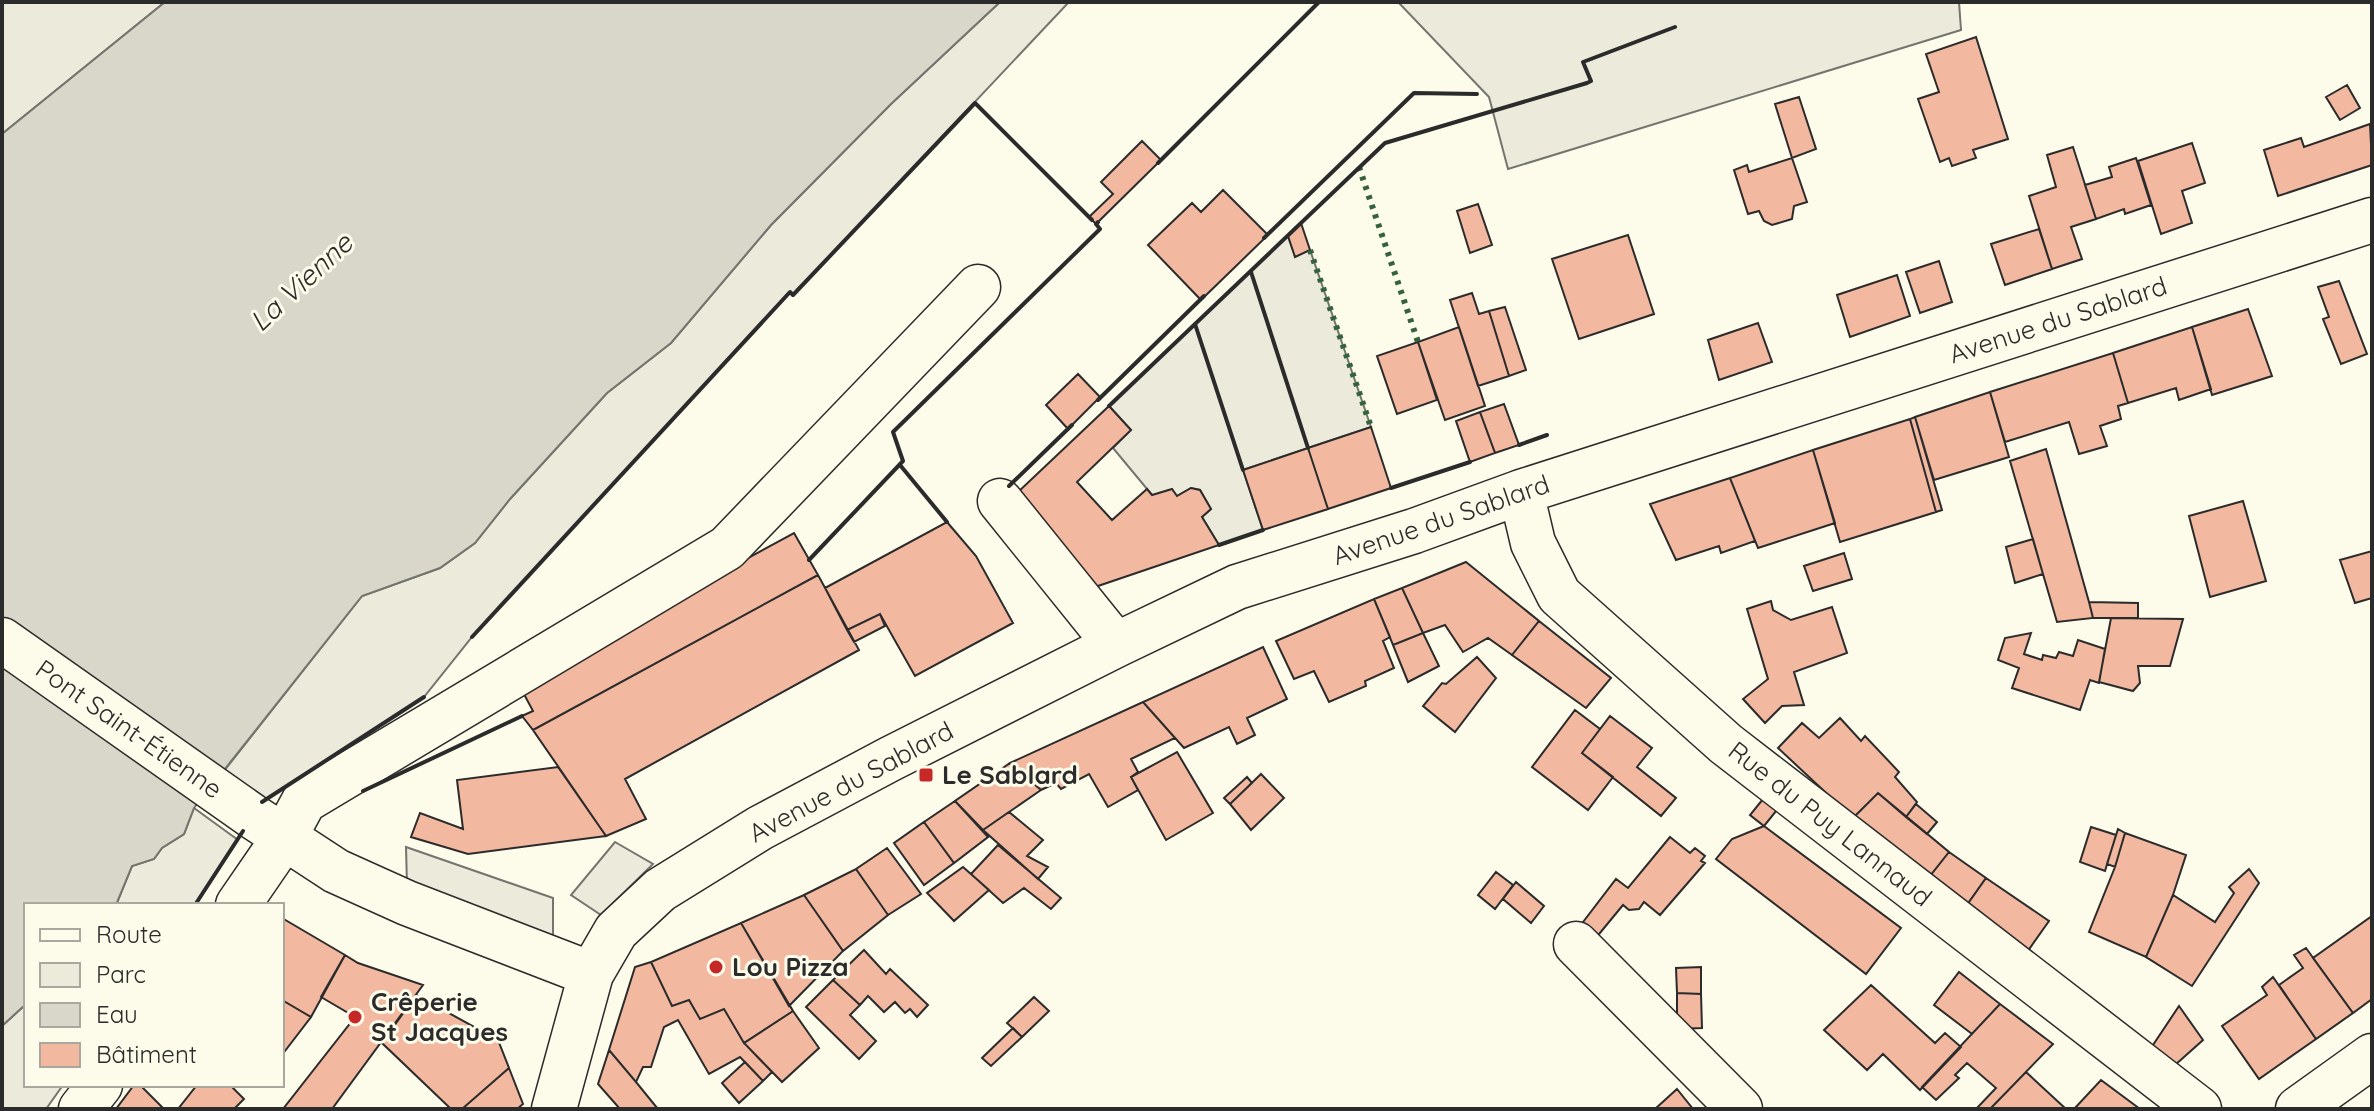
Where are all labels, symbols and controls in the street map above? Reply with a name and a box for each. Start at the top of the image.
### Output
water label: La Vienne [242,224,360,338]
street label: Avenue du Sablard [1945,269,2171,370]
street label: Avenue du Sablard [1328,467,1554,572]
street label: Pont Saint-Étienne [30,652,229,805]
street label: Avenue du Sablard [743,714,959,849]
street label: Rue du Puy Lannaud [1722,734,1939,913]
place label: Le Sablard [942,758,1078,791]
marker: Le Sablard [917,766,935,784]
legend [24,903,284,1087]
text: Route [96,919,162,949]
place label: Lou Pizza [732,950,849,983]
marker: Lou Pizza [707,958,725,976]
text: Parc [96,959,146,989]
place label: Crêperie St Jacques [371,985,508,1048]
text: Eau [96,999,138,1029]
marker: Crêperie St Jacques [346,1008,364,1026]
text: Bâtiment [96,1039,197,1069]

